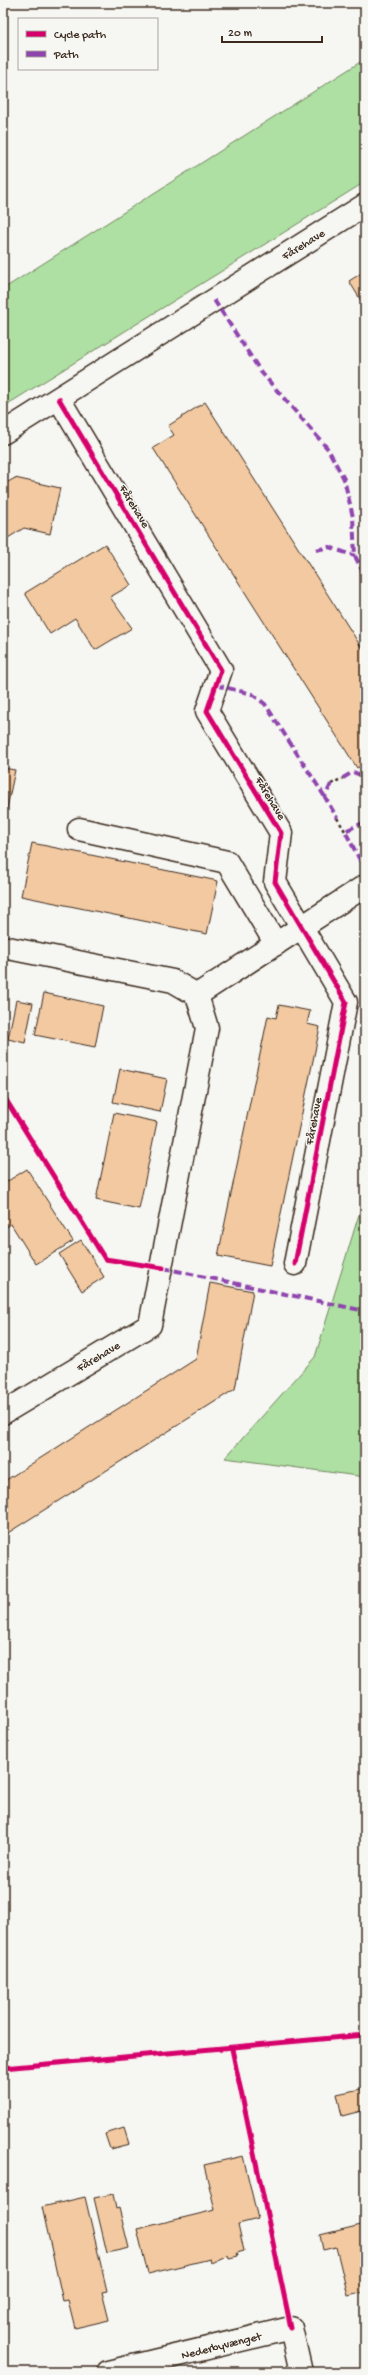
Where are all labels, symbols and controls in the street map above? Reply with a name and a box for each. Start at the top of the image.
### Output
legend [18,18,158,70]
scale bar [222,18,322,44]
text: 20 m [228,27,253,41]
text: Cycle path [54,29,107,43]
text: Path [53,49,79,63]
street label: Fårehave [279,227,329,265]
street label: Fårehave [114,482,152,532]
street label: Fårehave [250,774,288,824]
street label: Fårehave [303,1096,327,1147]
street label: Fårehave [74,1339,124,1377]
street label: Nederbyvænget [180,2330,264,2364]

